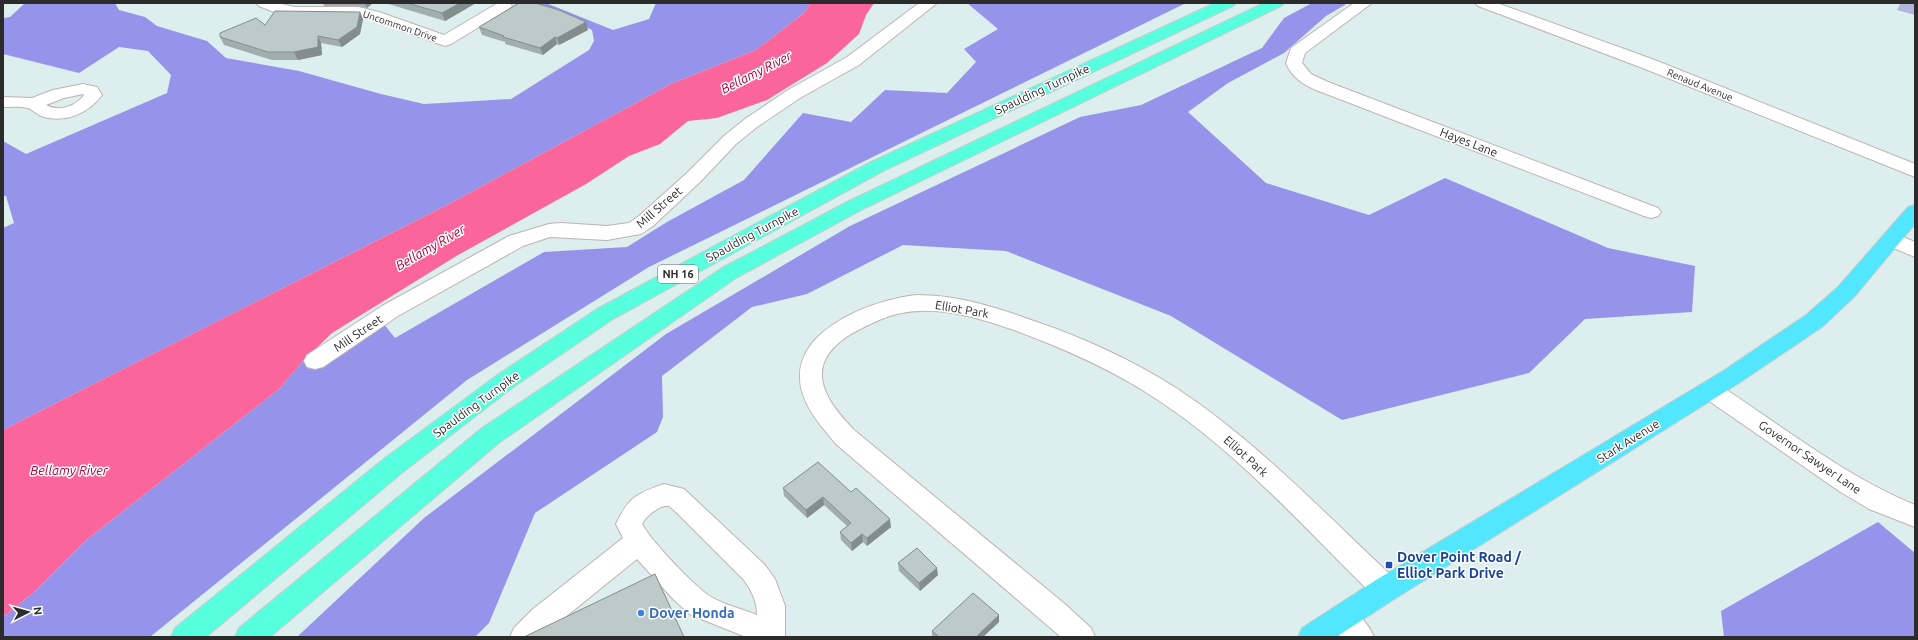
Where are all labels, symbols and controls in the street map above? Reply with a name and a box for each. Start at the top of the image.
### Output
street label: Uncommon Drive [361,8,439,44]
water label: Bellamy River [718,48,795,96]
street label: Spaulding Turnpike [993,61,1091,117]
street label: Renaud Avenue [1665,67,1735,103]
street label: Hayes Lane [1438,125,1500,159]
street label: Mill Street [634,184,685,230]
street label: Spaulding Turnpike [704,204,800,264]
water label: Bellamy River [393,221,468,272]
road number: NH 16 [658,265,698,283]
street label: Elliot Park [934,298,990,320]
street label: Mill Street [331,312,385,354]
street label: Spaulding Turnpike [431,368,521,440]
street label: Stark Avenue [1594,417,1662,465]
street label: Governor Sawyer Lane [1756,418,1864,496]
street label: Elliot Park [1221,433,1271,479]
water label: Bellamy River [30,463,109,477]
place label: Dover Point Road / Elliot Park Drive [1397,549,1522,581]
marker: Dover Point Road / Elliot Park Drive [1384,560,1394,570]
north arrow [8,592,48,632]
place label: Dover Honda [649,605,735,621]
text: N [32,606,44,616]
marker: Dover Honda [636,608,646,618]

